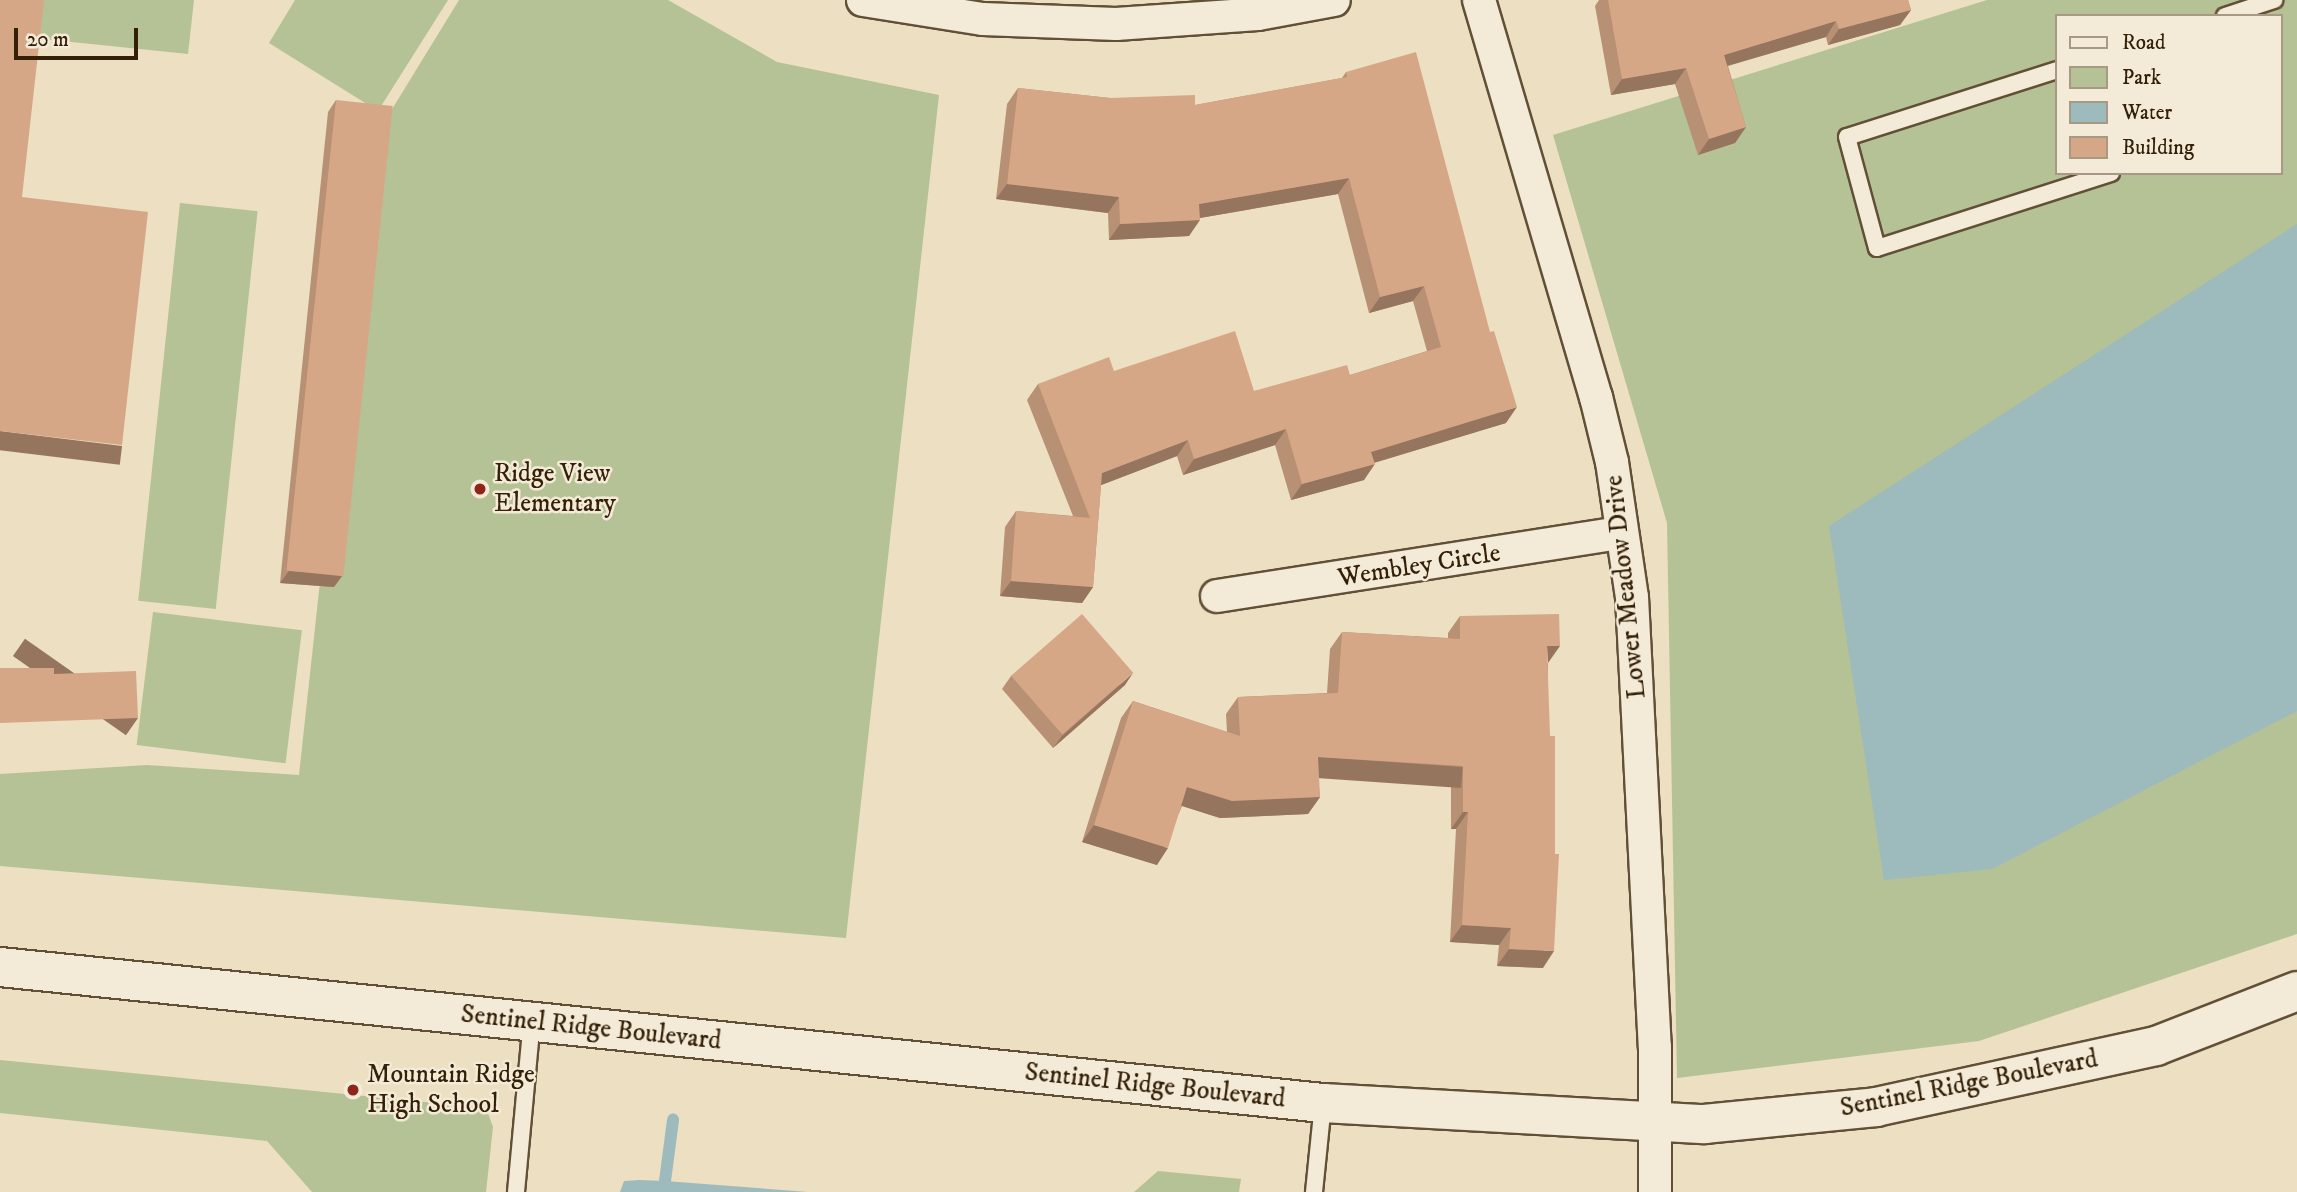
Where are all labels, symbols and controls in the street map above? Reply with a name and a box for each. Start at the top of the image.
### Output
scale bar [18,14,142,58]
legend [2056,14,2283,175]
text: 20 m [27,27,69,53]
text: Road [2122,30,2166,56]
text: Park [2122,65,2161,91]
text: Water [2122,100,2172,126]
text: Building [2122,135,2194,161]
place label: Ridge View Elementary [494,458,616,520]
street label: Lower Meadow Drive [1599,474,1653,700]
marker: Ridge View Elementary [472,481,488,497]
street label: Wembley Circle [1335,538,1503,594]
street label: Sentinel Ridge Boulevard [459,999,723,1057]
street label: Sentinel Ridge Boulevard [1838,1044,2100,1124]
street label: Sentinel Ridge Boulevard [1023,1057,1287,1115]
place label: Mountain Ridge High School [367,1059,535,1120]
marker: Mountain Ridge High School [345,1082,361,1098]

